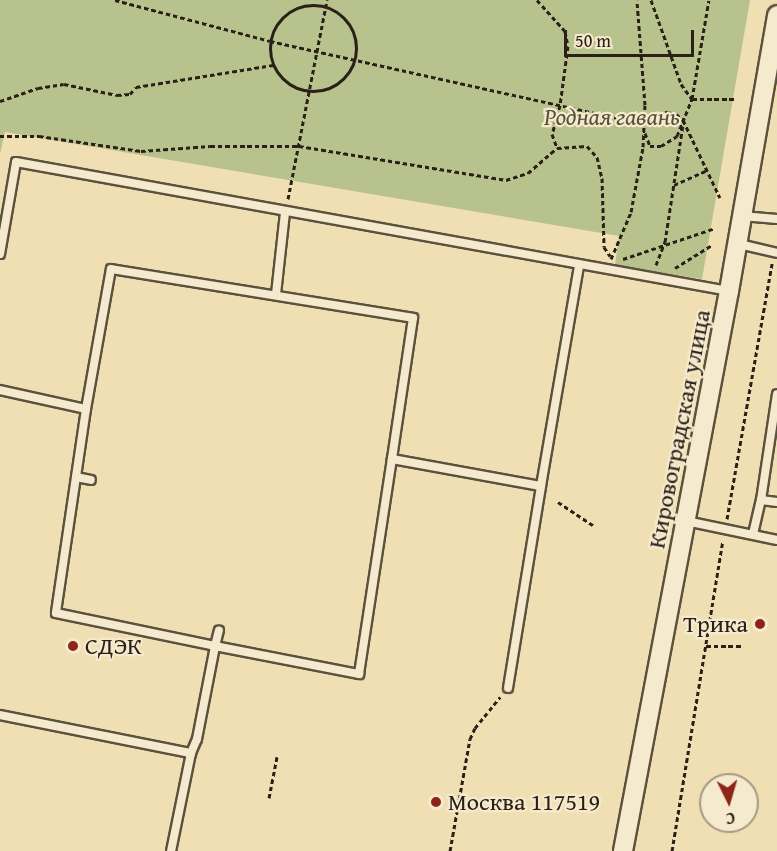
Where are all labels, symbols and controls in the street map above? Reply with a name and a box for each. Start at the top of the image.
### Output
scale bar [567,18,698,56]
text: 50 m [575,27,611,54]
park label: Родная гавань [544,103,680,131]
street label: Кировоградская улица [642,307,716,551]
place label: Трика [683,610,748,638]
marker: Трика [753,617,767,631]
place label: СДЭК [85,632,142,660]
marker: СДЭК [66,639,80,653]
north arrow [699,773,759,833]
place label: Москва 117519 [448,788,600,816]
marker: Москва 117519 [429,795,443,809]
text: С [725,807,736,831]

